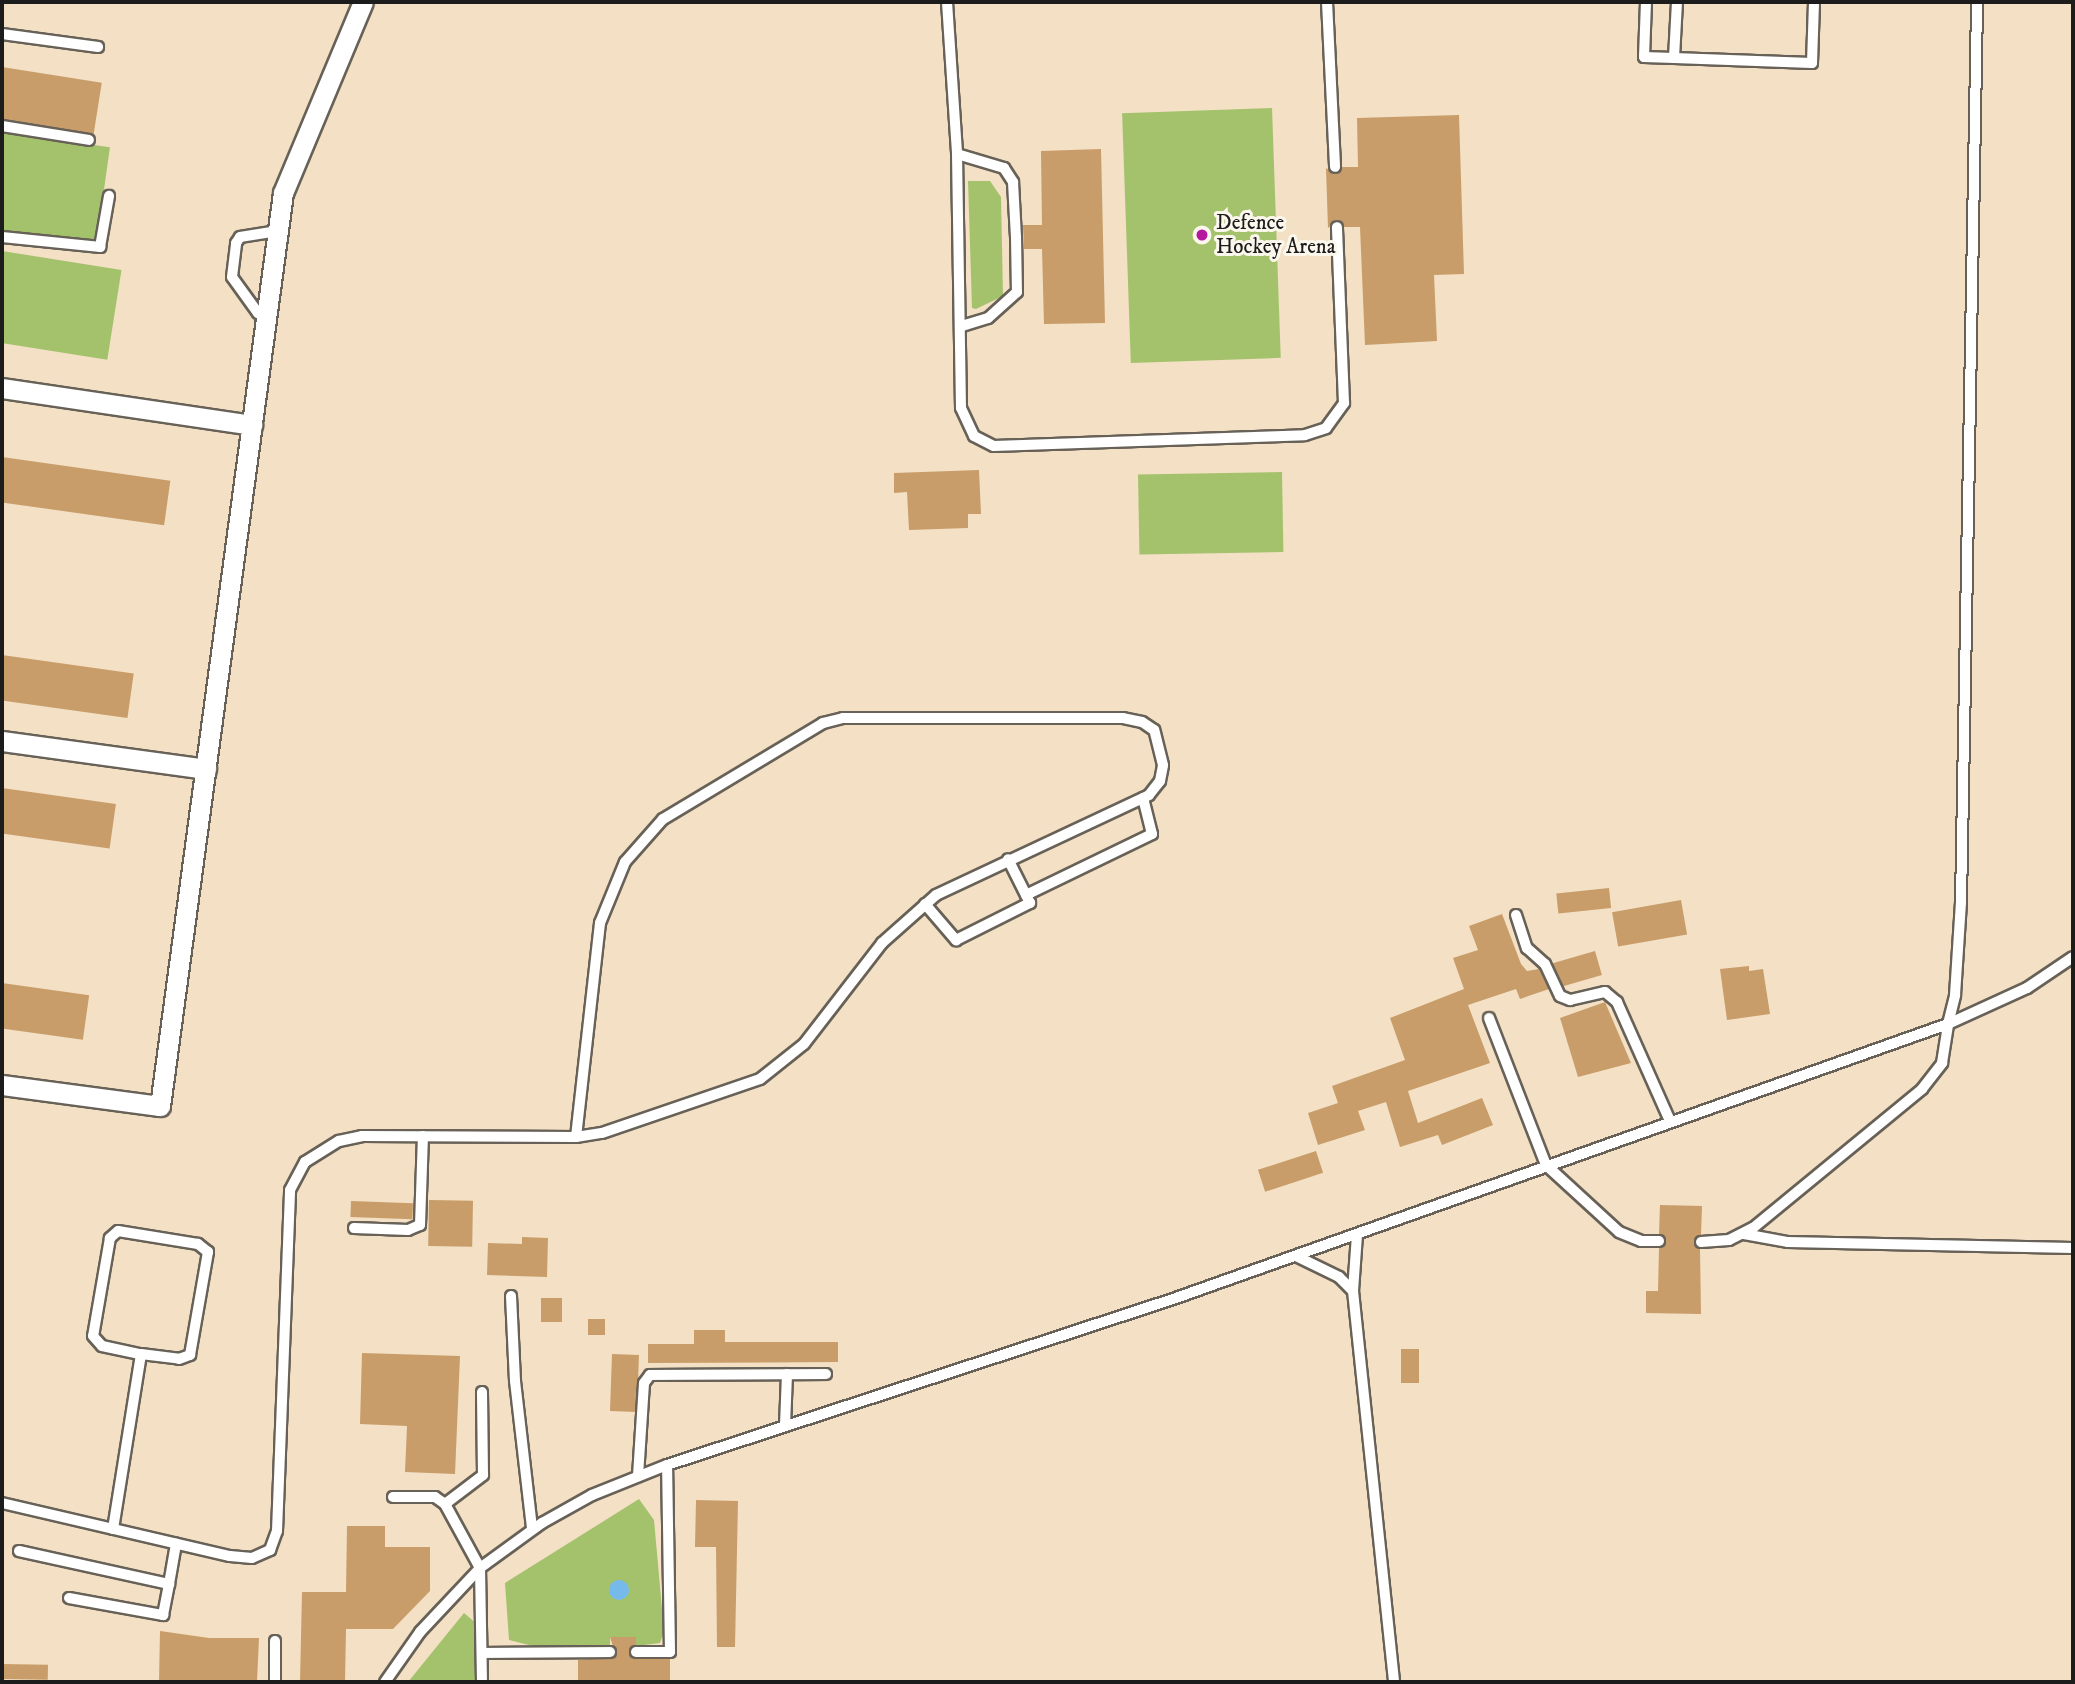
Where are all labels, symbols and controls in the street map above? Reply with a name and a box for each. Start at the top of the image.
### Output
place label: Defence Hockey Arena [1216,210,1336,260]
marker: Defence Hockey Arena [1194,227,1210,243]

